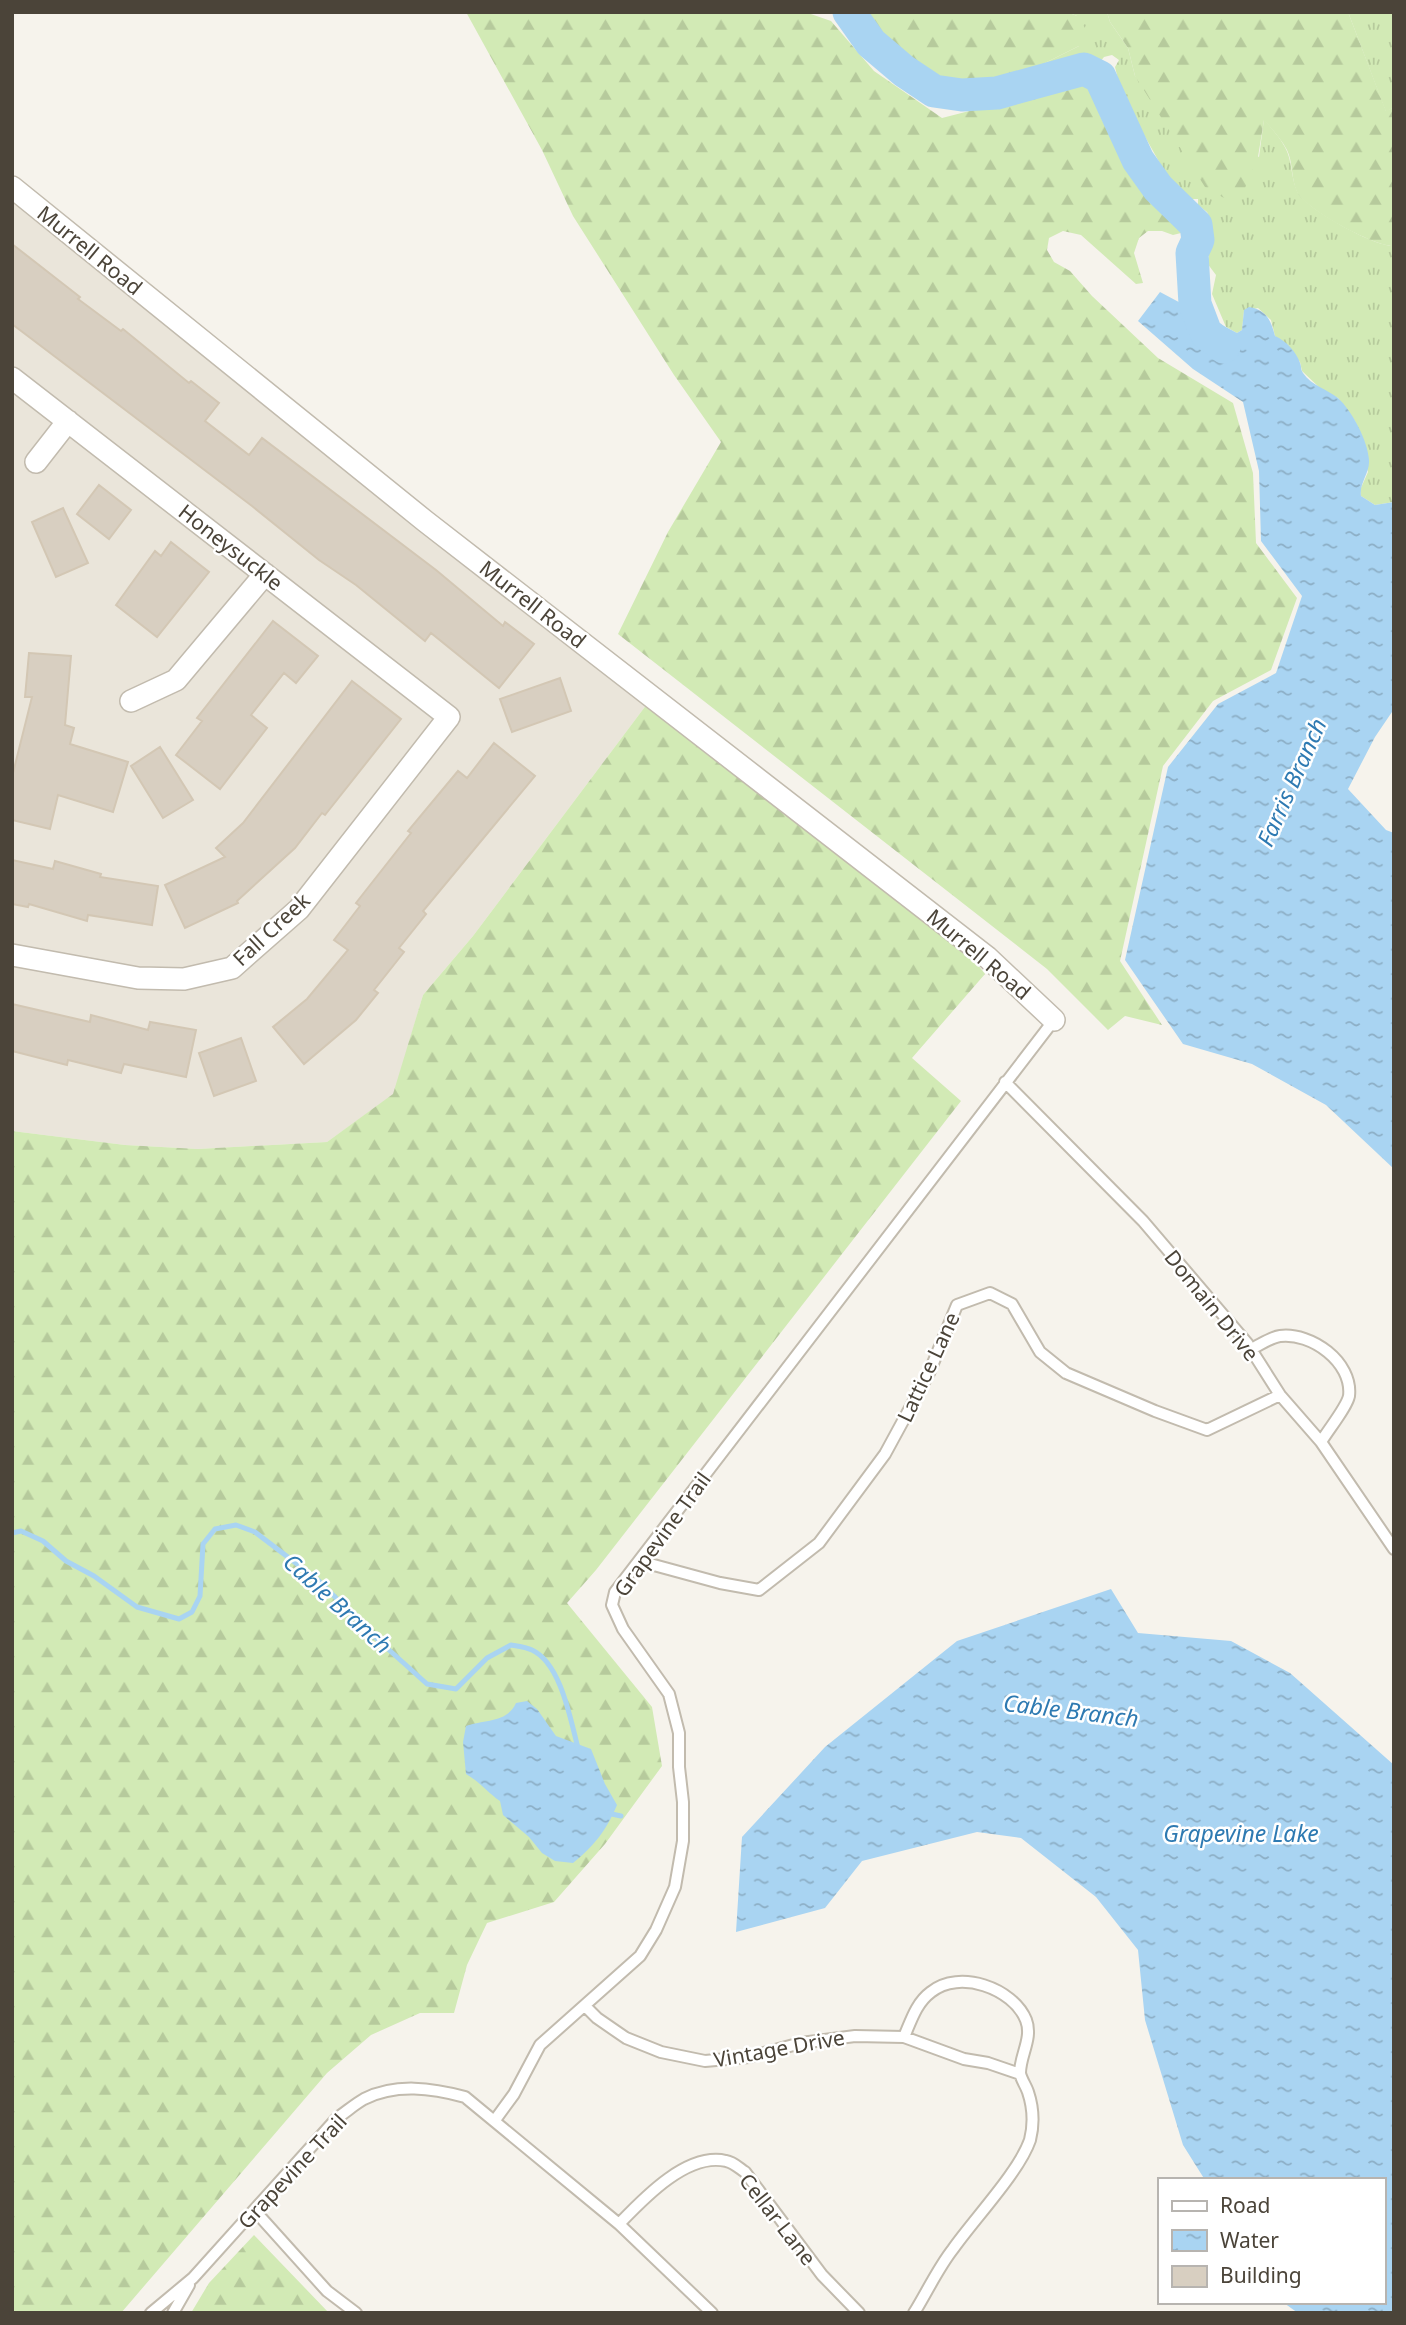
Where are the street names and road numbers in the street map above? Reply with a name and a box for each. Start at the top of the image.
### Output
street label: Murrell Road [32,199,148,301]
street label: Honeysuckle [173,497,289,597]
street label: Murrell Road [474,554,592,654]
street label: Fall Creek [227,886,316,972]
street label: Murrell Road [921,902,1037,1006]
street label: Domain Drive [1159,1244,1265,1366]
street label: Lattice Lane [890,1307,966,1427]
street label: Grapevine Trail [607,1466,717,1602]
street label: Vintage Drive [711,2023,847,2073]
street label: Grapevine Trail [231,2108,353,2234]
street label: Cellar Lane [733,2167,823,2271]

